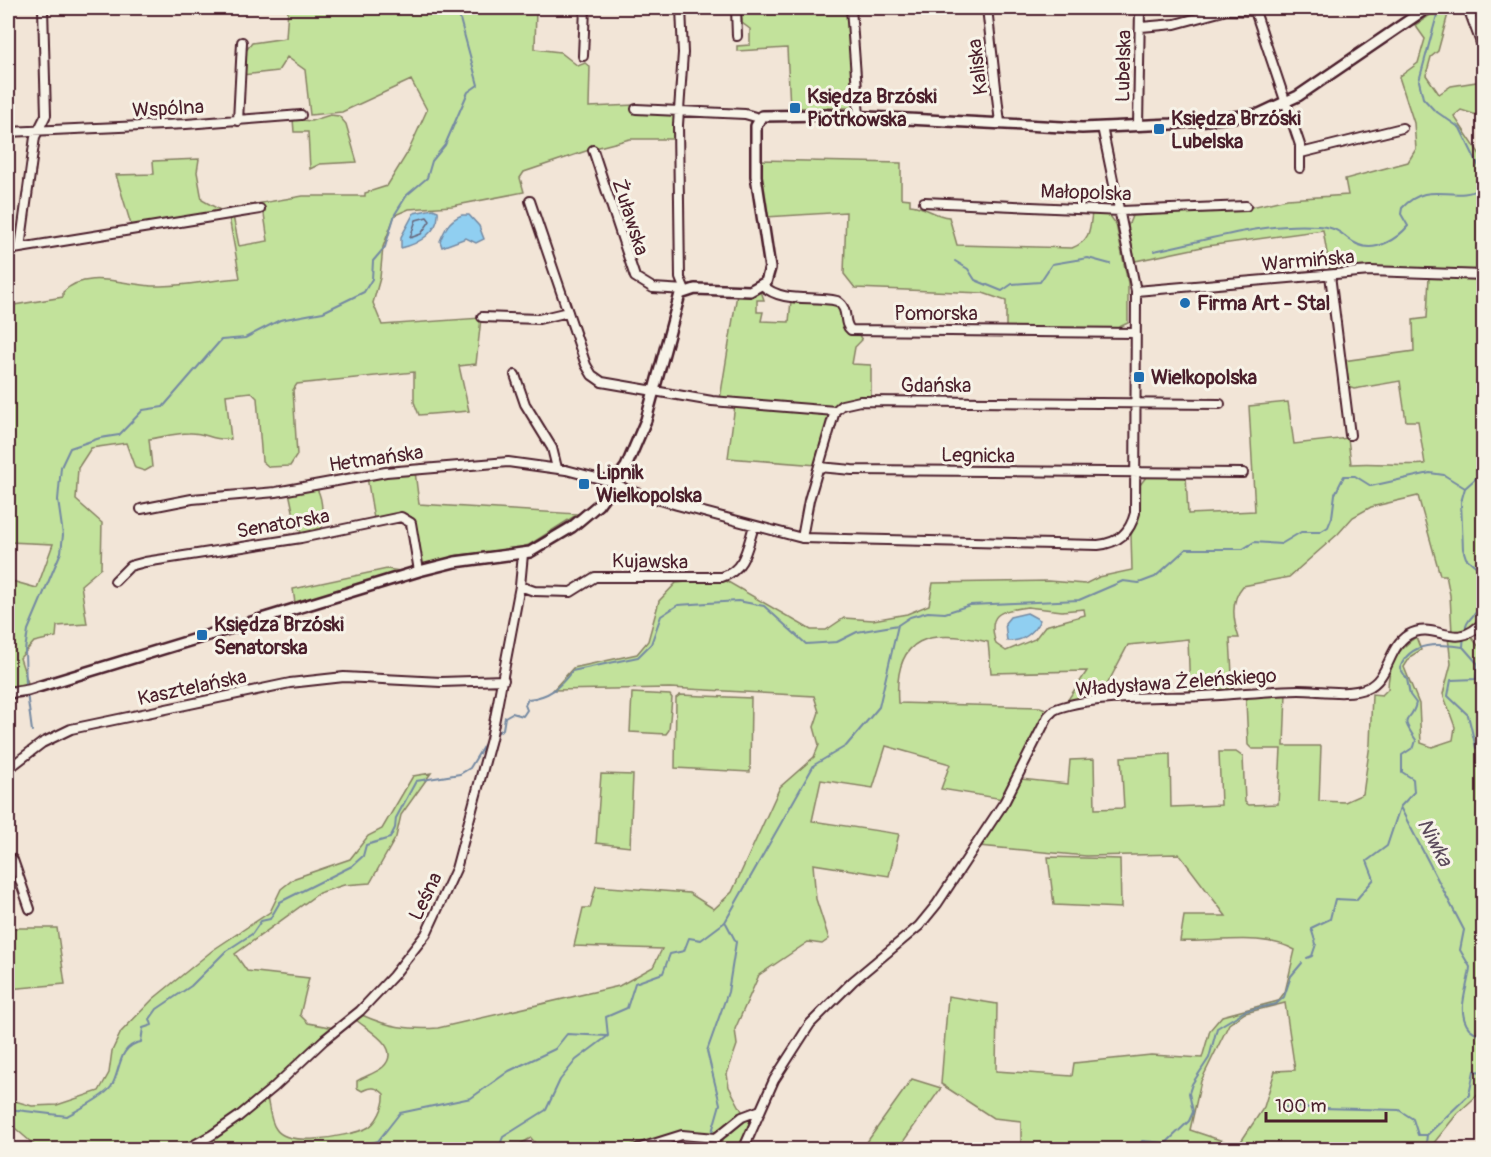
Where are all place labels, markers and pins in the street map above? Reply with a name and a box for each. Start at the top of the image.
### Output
place label: Księdza Brzóski Piotrkowska [807,84,937,132]
marker: Księdza Brzóski Piotrkowska [788,101,802,115]
place label: Księdza Brzóski Lubelska [1171,106,1301,154]
marker: Księdza Brzóski Lubelska [1152,122,1166,136]
place label: Firma Art - Stal [1197,291,1330,316]
marker: Firma Art - Stal [1178,296,1192,310]
place label: Wielkopolska [1151,365,1257,390]
marker: Wielkopolska [1132,370,1146,384]
place label: Lipnik Wielkopolska [596,460,702,508]
marker: Lipnik Wielkopolska [577,477,591,491]
place label: Księdza Brzóski Senatorska [214,612,344,660]
marker: Księdza Brzóski Senatorska [195,628,209,642]

